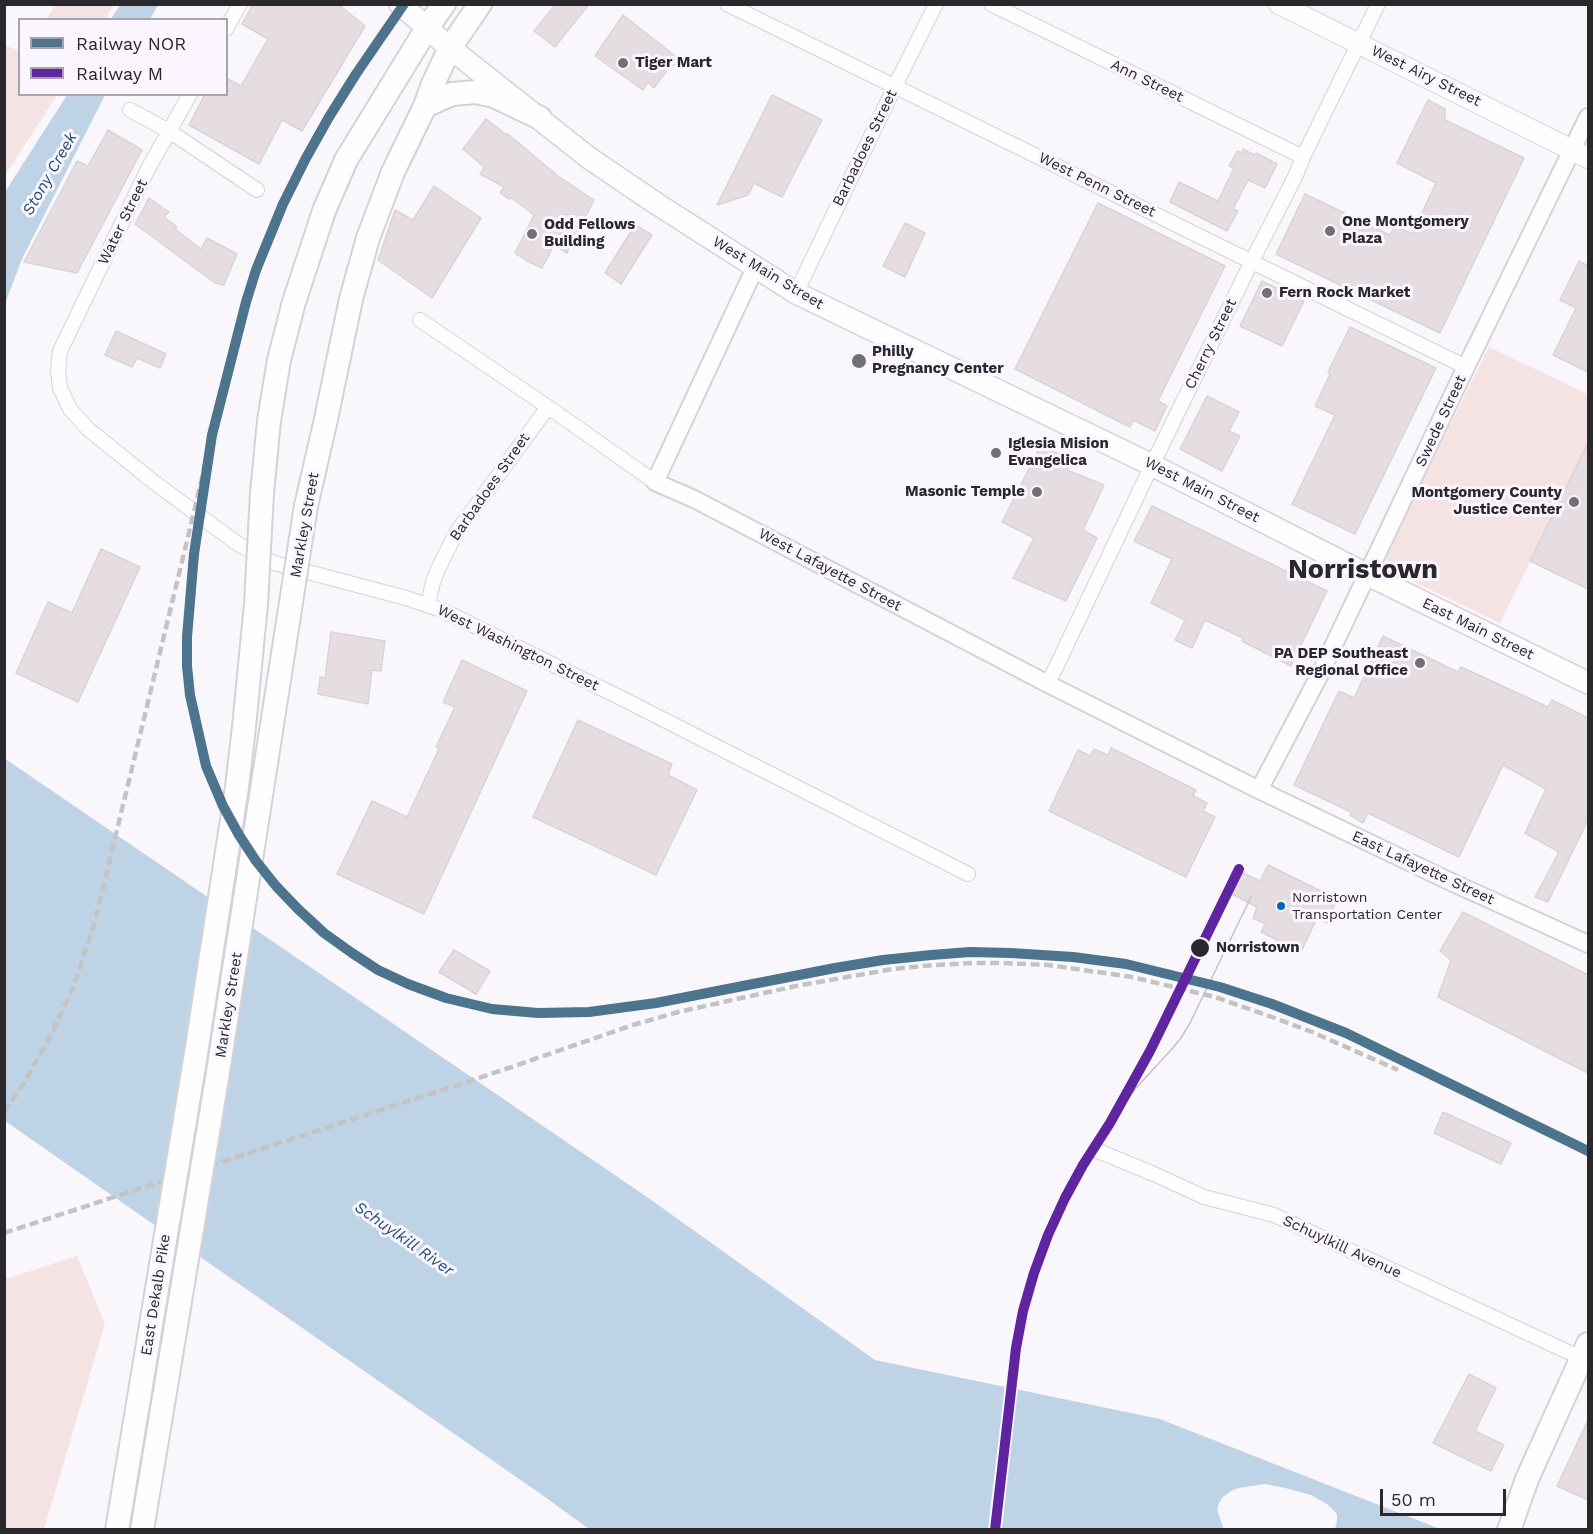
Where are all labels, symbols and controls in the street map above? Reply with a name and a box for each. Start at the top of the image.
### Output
legend [18,18,228,96]
text: Railway NOR [76,33,186,54]
street label: West Airy Street [1368,42,1484,110]
place label: Tiger Mart [635,54,712,72]
marker: Tiger Mart [616,56,630,70]
street label: Ann Street [1108,56,1186,106]
text: Railway M [76,63,163,84]
street label: Barbadoes Street [829,87,901,209]
water label: Stony Creek [19,129,81,219]
street label: West Penn Street [1035,149,1159,221]
street label: Water Street [94,176,152,268]
place label: One Montgomery Plaza [1342,213,1469,248]
place label: Odd Fellows Building [544,216,635,251]
marker: One Montgomery Plaza [1323,224,1337,238]
marker: Odd Fellows Building [525,227,539,241]
street label: West Main Street [709,233,827,313]
place label: Fern Rock Market [1279,284,1410,302]
marker: Fern Rock Market [1260,286,1274,300]
street label: Cherry Street [1181,296,1241,392]
place label: Philly Pregnancy Center [872,343,1004,378]
marker: Philly Pregnancy Center [850,352,868,370]
street label: Swede Street [1412,372,1470,470]
street label: Barbadoes Street [446,430,534,544]
place label: Iglesia Mision Evangelica [1008,435,1109,470]
marker: Iglesia Mision Evangelica [989,446,1003,460]
street label: West Main Street [1142,453,1262,527]
street label: Markley Street [287,471,323,579]
place label: Masonic Temple [905,483,1025,501]
place label: Montgomery County Justice Center [1411,484,1562,519]
marker: Masonic Temple [1030,485,1044,499]
marker: Montgomery County Justice Center [1567,495,1581,509]
street label: West Lafayette Street [755,525,905,615]
district label: Norristown [1288,554,1438,586]
street label: East Main Street [1419,594,1537,664]
street label: West Washington Street [434,601,602,695]
place label: PA DEP Southeast Regional Office [1274,645,1408,680]
marker: PA DEP Southeast Regional Office [1413,656,1427,670]
street label: East Lafayette Street [1349,827,1497,909]
place label: Norristown Transportation Center [1292,890,1442,922]
marker: Norristown Transportation Center [1275,900,1287,912]
marker: Norristown [1189,937,1211,959]
place label: Norristown [1216,939,1299,957]
street label: Markley Street [212,951,246,1059]
water label: Schuylkill River [351,1198,457,1280]
street label: Schuylkill Avenue [1280,1212,1404,1282]
street label: East Dekalb Pike [138,1233,174,1357]
scale bar [1383,1477,1509,1515]
text: 50 m [1391,1489,1436,1510]

